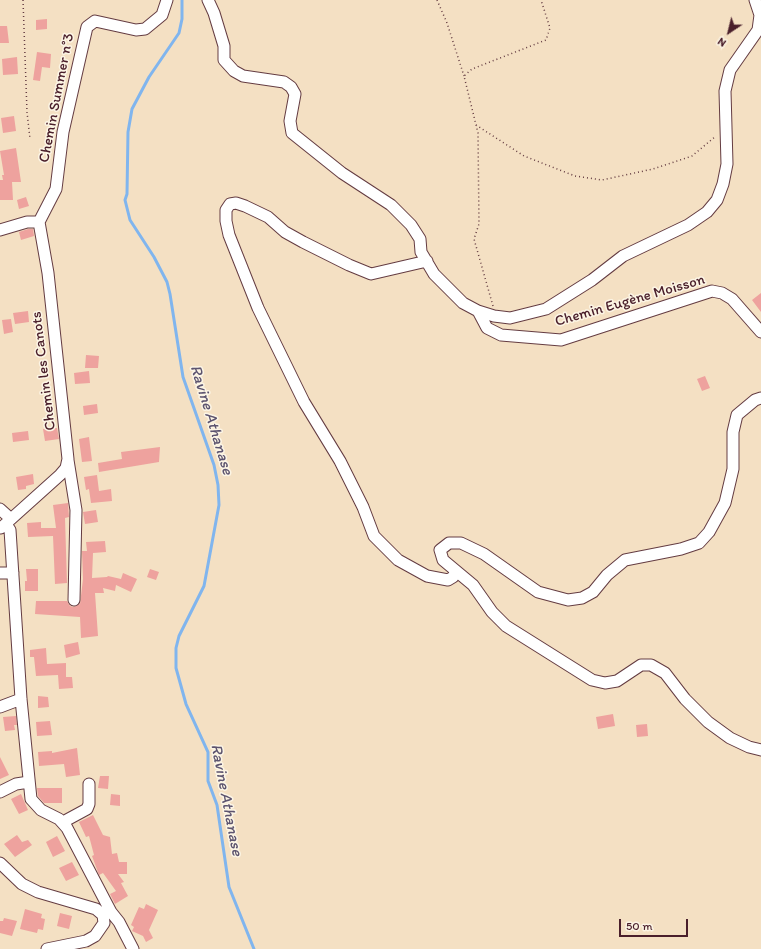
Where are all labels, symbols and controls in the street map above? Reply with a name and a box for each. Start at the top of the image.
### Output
north arrow [709,12,749,52]
street label: Chemin Summer n°3 [36,32,78,164]
text: N [715,35,729,50]
street label: Chemin Eugène Moisson [553,271,707,331]
street label: Chemin les Canots [28,310,60,432]
water label: Ravine Athanase [185,363,237,477]
water label: Ravine Athanase [206,742,246,858]
scale bar [621,911,690,937]
text: 50 m [626,919,652,933]

